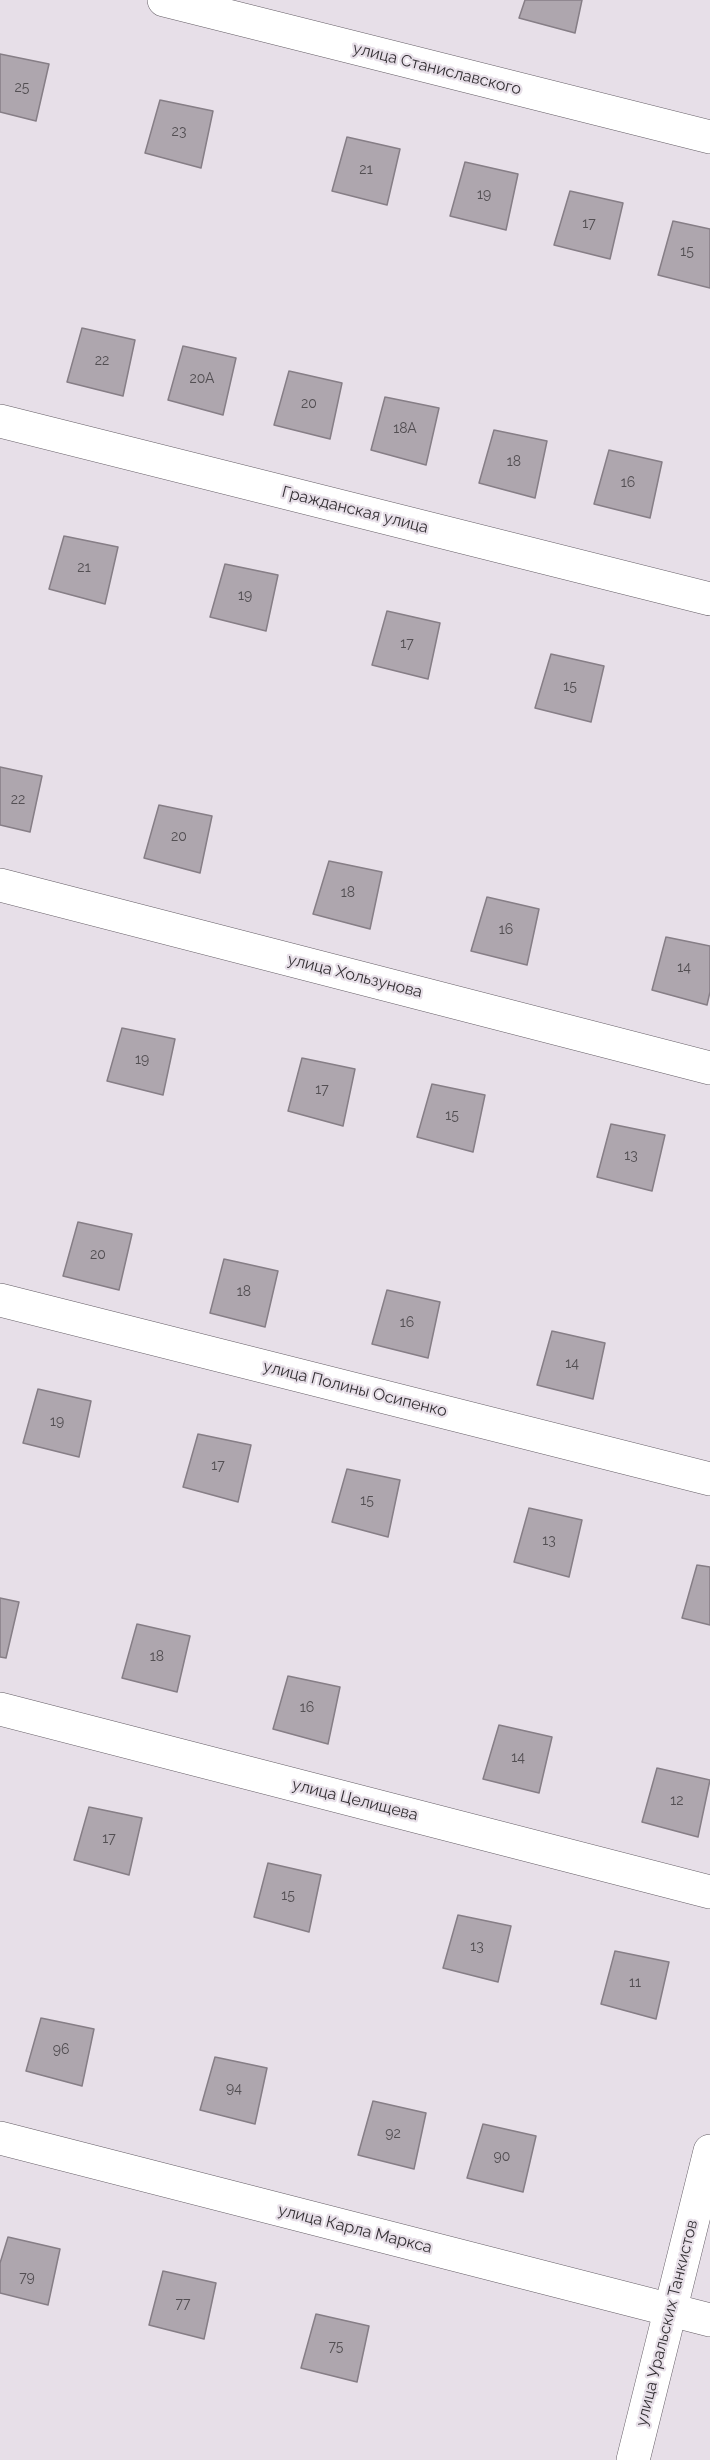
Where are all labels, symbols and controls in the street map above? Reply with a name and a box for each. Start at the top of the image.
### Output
street label: улица Станиславского [351,39,523,99]
house number: 25 [15,80,29,96]
house number: 23 [172,124,186,140]
house number: 21 [359,162,373,178]
house number: 19 [477,187,491,203]
house number: 17 [582,216,596,232]
house number: 15 [680,244,694,260]
house number: 22 [95,353,109,369]
house number: 20А [189,371,215,387]
house number: 20 [301,396,317,412]
house number: 18А [393,421,417,437]
house number: 18 [507,454,521,470]
house number: 16 [621,475,635,491]
street label: Гражданская улица [280,483,430,537]
house number: 21 [77,560,91,576]
house number: 19 [238,588,252,604]
house number: 17 [400,636,414,652]
house number: 15 [563,679,577,695]
house number: 22 [11,792,25,808]
house number: 20 [171,829,187,845]
house number: 18 [341,885,355,901]
house number: 16 [499,922,513,938]
street label: улица Хользунова [286,950,424,1002]
house number: 14 [677,960,691,976]
house number: 19 [135,1052,149,1068]
house number: 17 [315,1082,329,1098]
house number: 15 [445,1108,459,1124]
house number: 13 [624,1148,638,1164]
house number: 20 [90,1247,106,1263]
house number: 18 [237,1284,251,1300]
house number: 16 [400,1315,414,1331]
house number: 14 [565,1356,579,1372]
street label: улица Полины Осипенко [261,1357,449,1421]
house number: 19 [50,1414,64,1430]
house number: 17 [211,1458,225,1474]
house number: 15 [360,1493,374,1509]
house number: 13 [542,1533,556,1549]
house number: 18 [150,1649,164,1665]
house number: 16 [300,1700,314,1716]
house number: 14 [511,1750,525,1766]
street label: улица Целищева [290,1775,420,1825]
house number: 12 [670,1793,684,1809]
house number: 17 [102,1831,116,1847]
house number: 15 [281,1888,295,1904]
house number: 13 [470,1939,484,1955]
house number: 11 [629,1975,641,1991]
house number: 96 [53,2042,69,2058]
house number: 94 [226,2081,242,2097]
house number: 92 [385,2126,401,2142]
house number: 90 [494,2149,510,2165]
street label: улица Карла Маркса [276,2201,434,2257]
street label: улица Уральских Танкистов [632,2218,702,2428]
house number: 79 [19,2270,35,2286]
house number: 77 [176,2296,190,2312]
house number: 75 [329,2339,343,2355]

